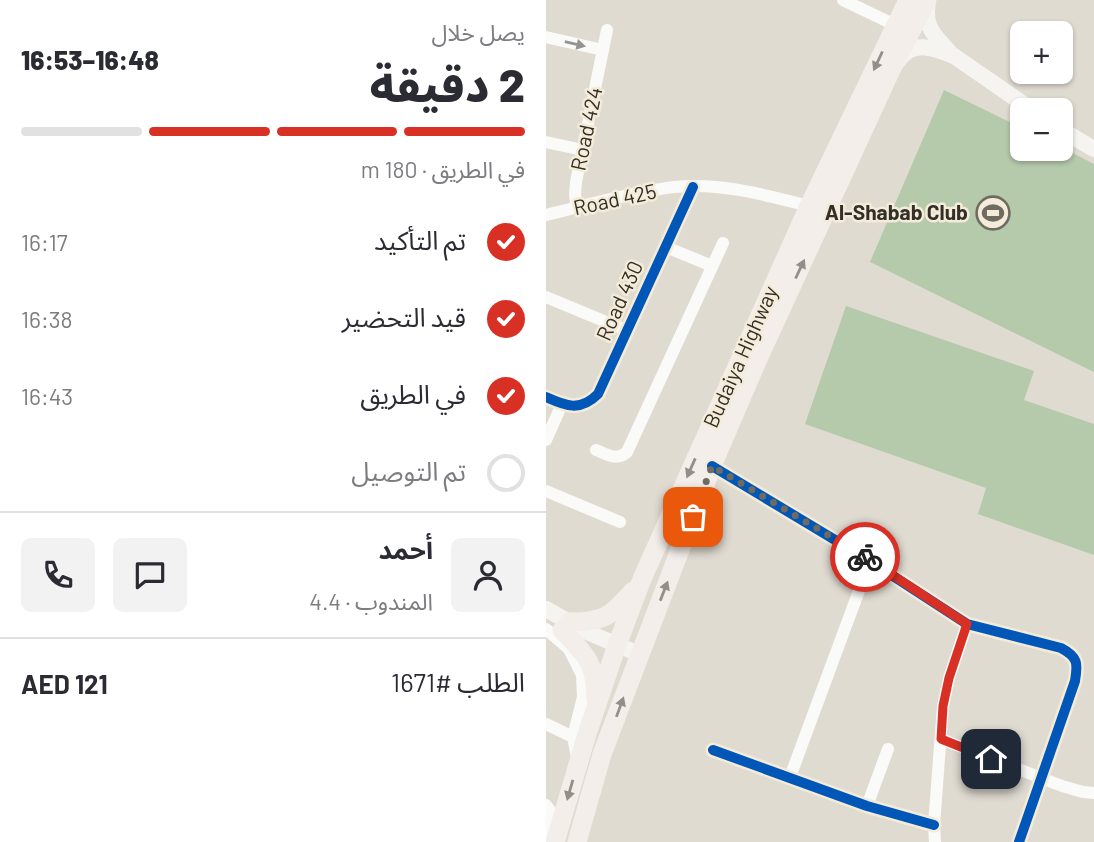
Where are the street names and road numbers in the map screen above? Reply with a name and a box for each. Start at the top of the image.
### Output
street label: Road 424 [564,85,607,173]
street label: Road 425 [571,178,658,220]
street label: Road 430 [590,257,647,344]
street label: Budaiya Highway [697,281,782,431]

